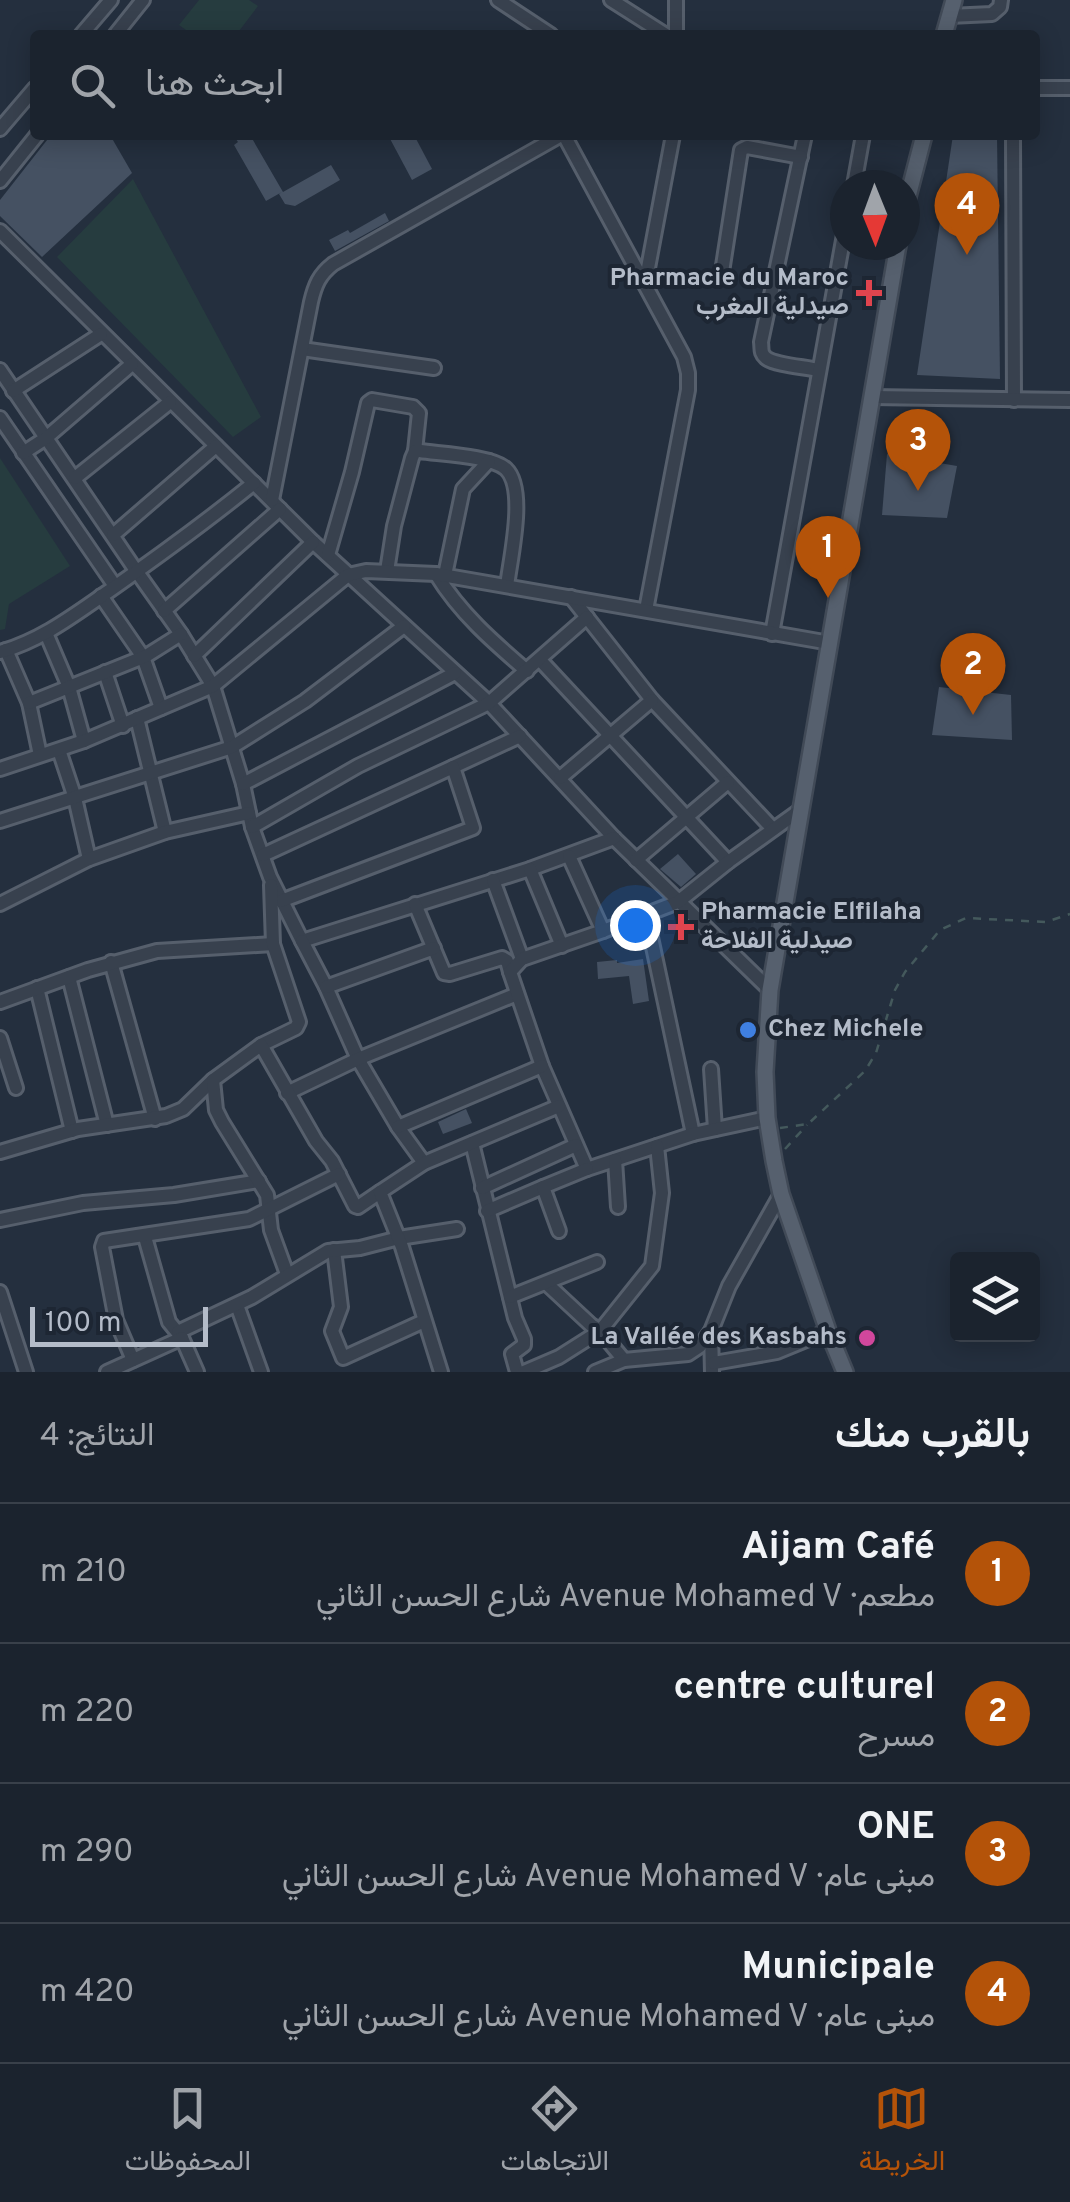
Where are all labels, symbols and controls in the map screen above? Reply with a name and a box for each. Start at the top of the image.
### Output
search box [30,30,1040,140]
icon: search [65,58,120,113]
text: ابحث هنا [145,61,284,110]
north arrow [830,170,920,260]
pin: 4 [934,172,1000,255]
place label: Pharmacie du Maroc صيدلية المغرب [610,263,849,324]
marker: Pharmacie du Maroc صيدلية المغرب [858,282,880,304]
pin: 3 [886,408,950,491]
pin: 1 [796,516,860,598]
pin: 2 [940,632,1006,715]
place label: Pharmacie Elfilaha صيدلية الفلاحة [701,897,922,958]
your location [610,900,661,951]
marker: Pharmacie Elfilaha صيدلية الفلاحة [670,916,692,938]
place label: Chez Michele [768,1014,923,1046]
marker: Chez Michele [737,1019,759,1041]
map controls [950,1252,1040,1342]
button: layers [950,1252,1040,1342]
scale bar [30,1302,208,1346]
text: 100 m [45,1306,121,1342]
place label: La Vallée des Kasbahs [590,1322,847,1354]
marker: La Vallée des Kasbahs [856,1327,878,1349]
text: بالقرب منك [835,1410,1030,1463]
text: النتائج: 4 [40,1417,154,1457]
text: Aijam Café [741,1524,935,1573]
text: 210 m [40,1553,127,1593]
text: 1 [991,1553,1004,1593]
text: مطعم · Avenue Mohamed V شارع الحسن الثاني [316,1578,935,1618]
text: centre culturel [673,1664,935,1713]
text: 220 m [40,1693,134,1733]
text: 2 [988,1693,1007,1733]
text: مسرح [857,1718,935,1758]
text: ONE [857,1804,935,1853]
text: 290 m [40,1833,134,1873]
text: 3 [988,1833,1007,1873]
text: مبنى عام · Avenue Mohamed V شارع الحسن الثاني [282,1858,935,1898]
text: Municipale [742,1944,935,1993]
text: 420 m [40,1973,135,2013]
text: 4 [987,1973,1008,2013]
text: مبنى عام · Avenue Mohamed V شارع الحسن الثاني [282,1998,935,2038]
tab: المحفوظات [125,2081,251,2185]
tab: الاتجاهات [500,2081,609,2185]
tab: الخريطة [859,2081,945,2185]

